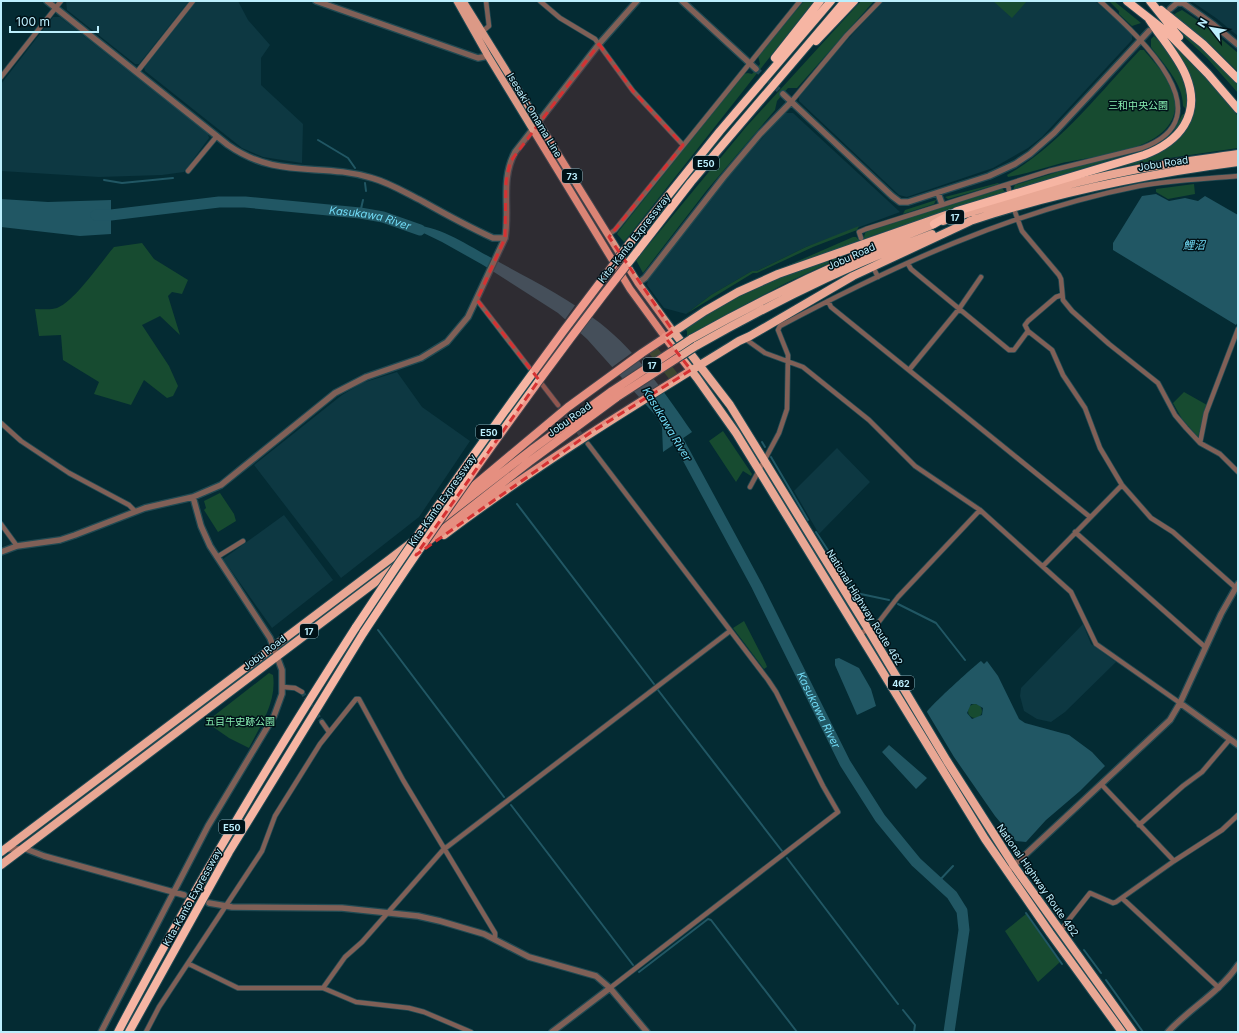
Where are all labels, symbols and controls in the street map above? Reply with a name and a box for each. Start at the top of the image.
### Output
scale bar [10,8,98,34]
north arrow [1191,8,1231,48]
text: 100 m [16,14,50,29]
text: N [1194,16,1211,30]
street label: Isesaki-Omama Line [505,71,565,159]
park label: 三和中央公園 [1108,99,1168,111]
street label: Jobu Road [1137,153,1189,173]
road number: E50 [693,156,719,170]
road number: 73 [562,169,582,183]
street label: Kita-Kanto Expressway [595,191,673,285]
water label: Kasukawa River [328,203,414,234]
road number: 17 [946,210,964,224]
water label: 鯉沼 [1183,238,1207,252]
street label: Jobu Road [825,240,877,272]
road number: 17 [643,358,661,372]
water label: Kasukawa River [640,385,695,464]
street label: Jobu Road [545,399,593,439]
road number: E50 [476,425,502,439]
street label: Kita-Kanto Expressway [406,451,479,548]
street label: National Highway Route 462 [824,547,906,667]
road number: 17 [300,624,318,638]
street label: Jobu Road [240,632,288,672]
water label: Kasukawa River [794,669,844,751]
road number: 462 [888,676,914,690]
park label: 五目牛史跡公園 [205,715,275,727]
road number: E50 [219,820,245,834]
street label: National Highway Route 462 [995,822,1081,938]
street label: Kita-Kanto Expressway [160,846,224,948]

